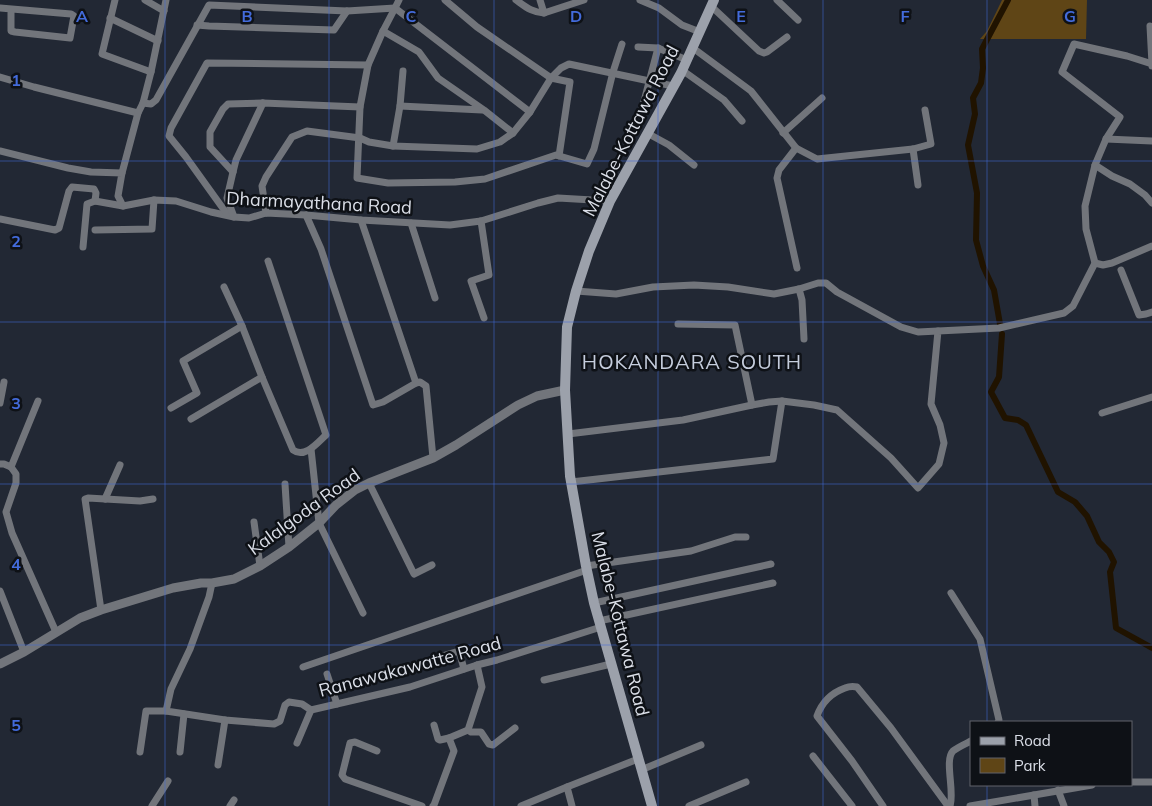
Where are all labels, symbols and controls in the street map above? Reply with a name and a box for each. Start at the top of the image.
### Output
text: A [76,6,88,26]
text: B [241,6,253,26]
text: C [406,6,417,26]
text: D [570,6,582,26]
text: E [736,6,746,26]
text: F [900,6,910,26]
text: G [1064,6,1076,26]
street label: Malabe-Kottawa Road [577,41,684,220]
text: 1 [11,70,21,90]
street label: Dharmayathana Road [226,186,412,219]
text: 2 [11,231,21,251]
district label: HOKANDARA SOUTH [582,349,802,374]
text: 3 [11,393,21,413]
street label: Kalalgoda Road [243,463,364,560]
street label: Malabe-Kottawa Road [586,529,655,719]
text: 4 [11,554,21,574]
street label: Ranawakawatte Road [316,631,504,702]
text: 5 [11,715,21,735]
legend [970,721,1132,786]
text: Road [1014,731,1051,750]
text: Park [1014,756,1046,775]

